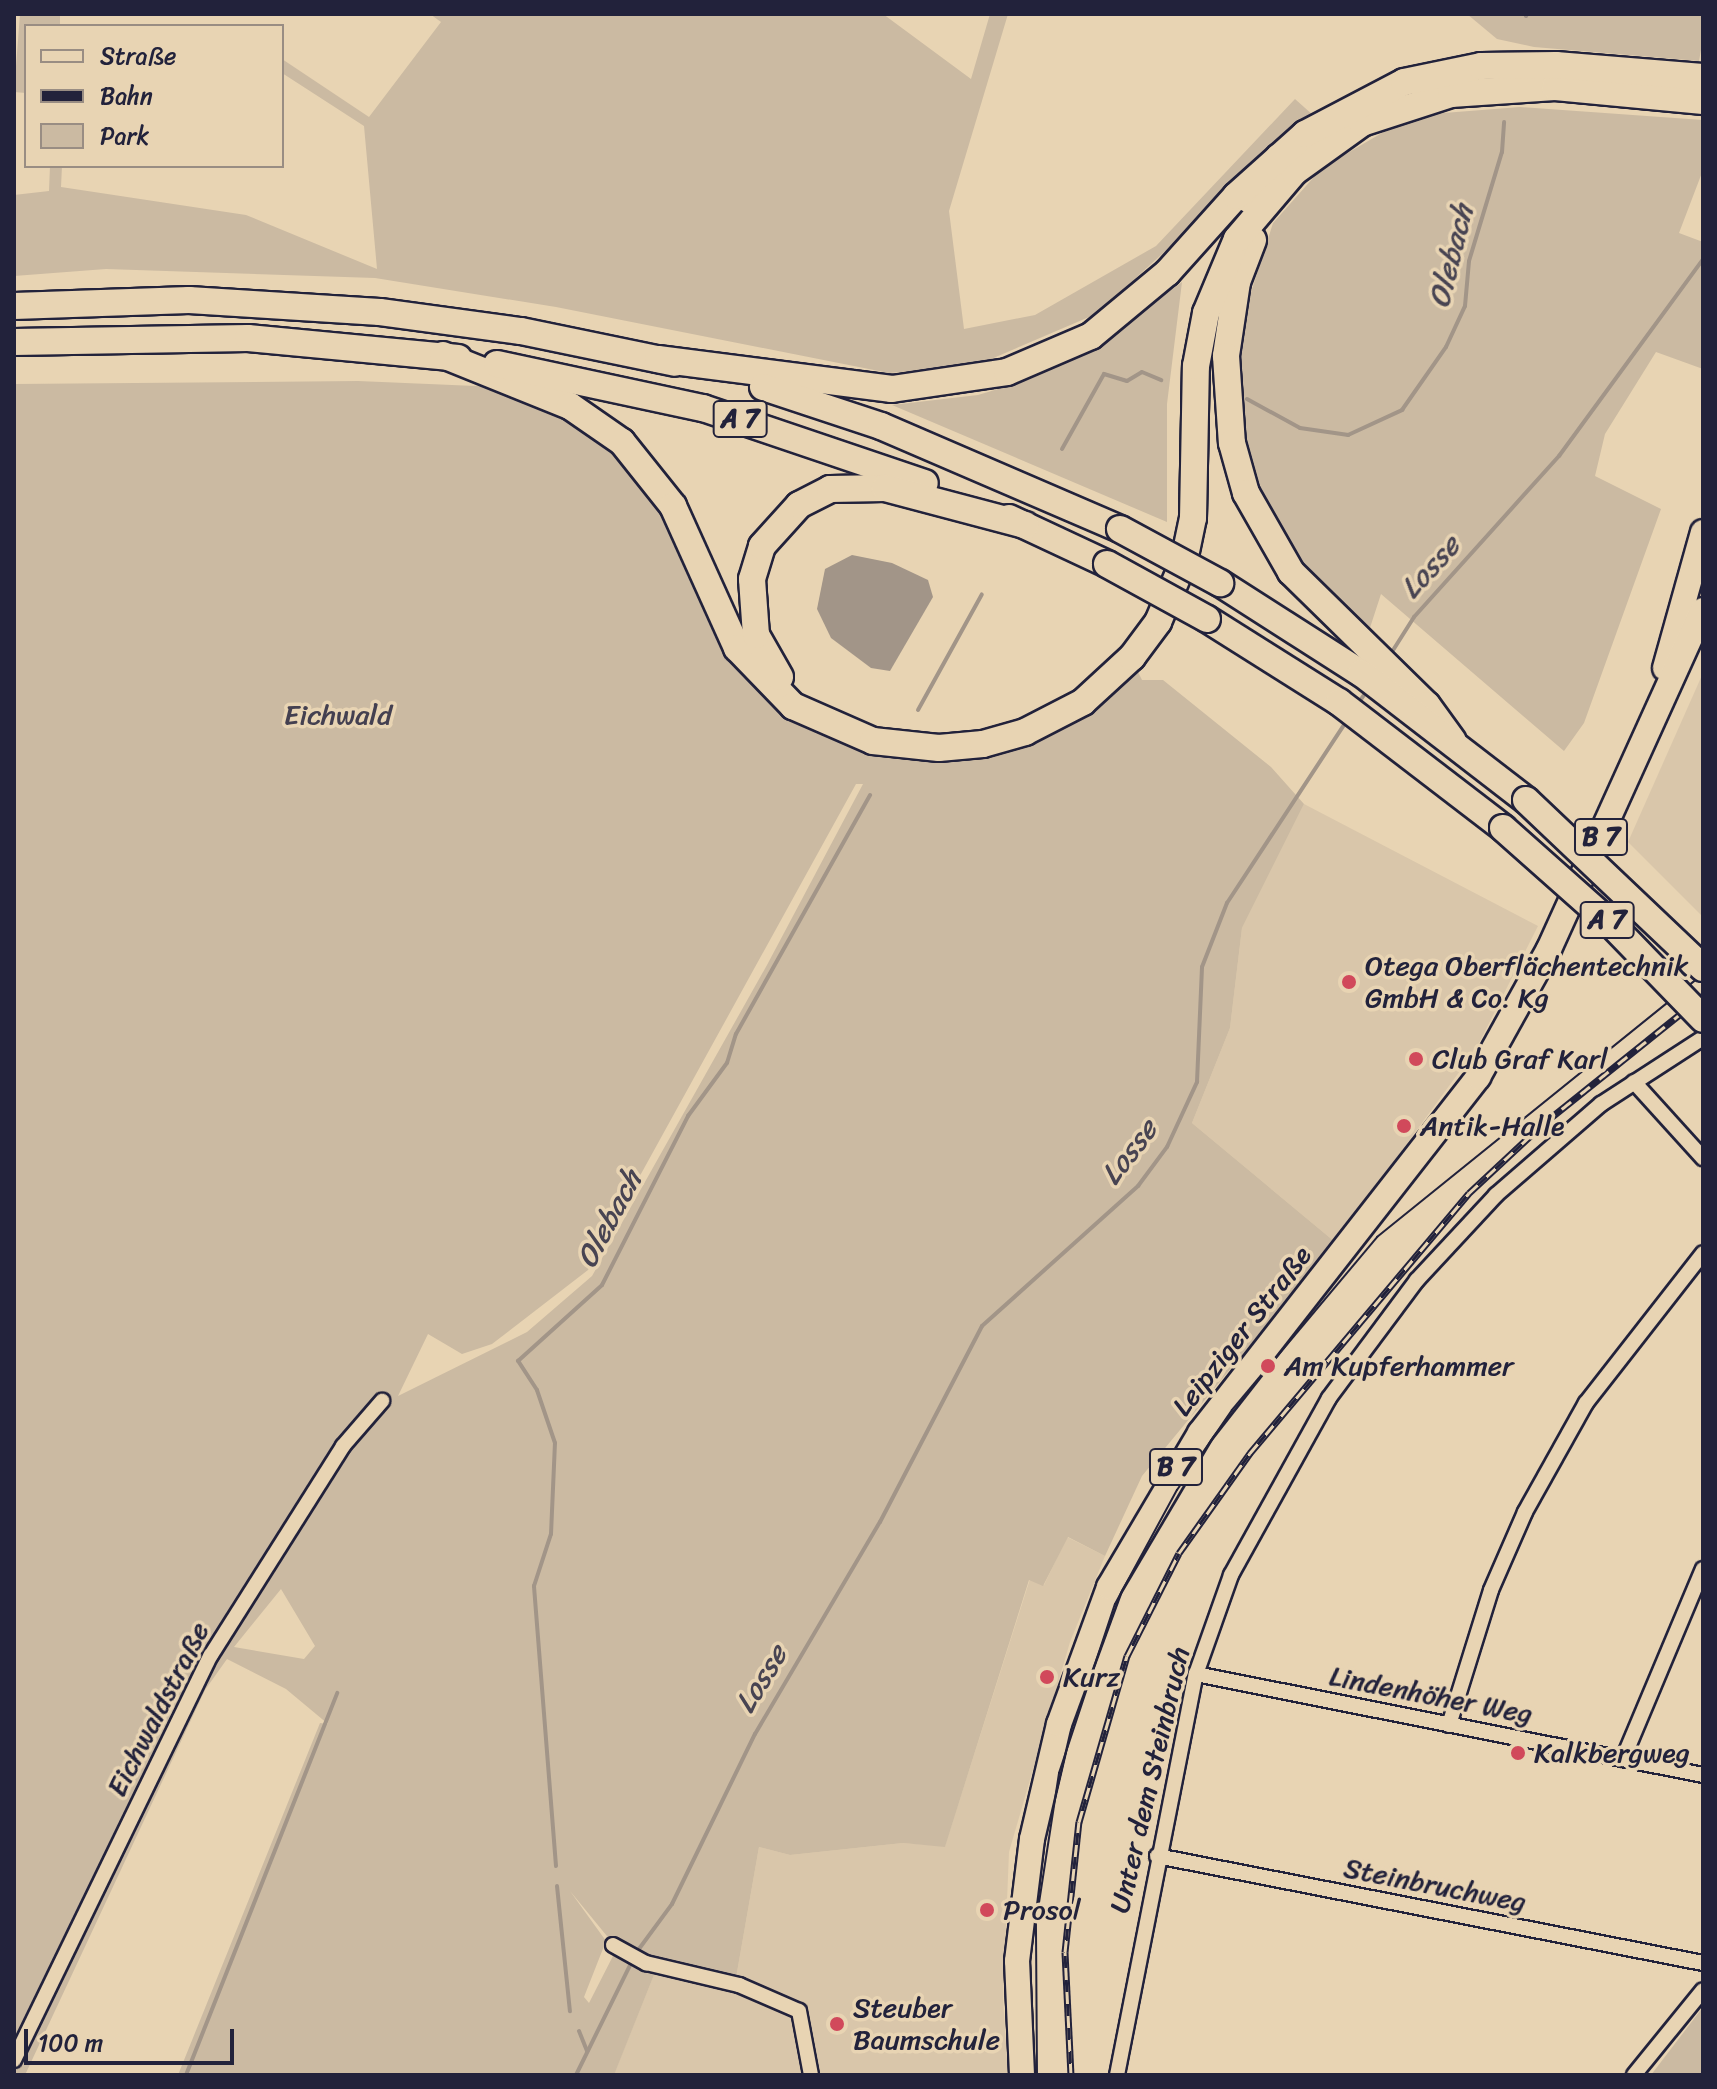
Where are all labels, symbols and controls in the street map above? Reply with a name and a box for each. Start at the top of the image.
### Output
legend [24,24,284,168]
text: Straße [100,35,176,77]
text: Bahn [100,75,153,117]
text: Park [100,115,149,157]
water label: Olebach [1421,201,1481,311]
road number: A 7 [712,397,768,441]
water label: Losse [1392,528,1468,606]
park label: Eichwald [284,698,392,732]
road number: B 7 [1573,815,1629,859]
road number: A 7 [1579,898,1635,942]
place label: Otega Oberflächentechnik GmbH & Co. Kg [1365,949,1690,1015]
marker: Otega Oberflächentechnik GmbH & Co. Kg [1340,973,1358,991]
place label: Club Graf Karl [1432,1042,1608,1076]
marker: Club Graf Karl [1407,1050,1425,1068]
place label: Antik-Halle [1420,1109,1565,1143]
water label: Losse [1093,1112,1165,1192]
marker: Antik-Halle [1395,1117,1413,1135]
water label: Olebach [568,1164,650,1274]
street label: Leipziger Straße [1165,1239,1319,1423]
place label: Am Kupferhammer [1284,1349,1514,1383]
marker: Am Kupferhammer [1259,1357,1277,1375]
road number: B 7 [1148,1445,1204,1489]
street label: Eichwaldstraße [100,1616,216,1802]
water label: Losse [727,1639,795,1719]
street label: Unter dem Steinbruch [1103,1643,1197,1917]
street label: Lindenhöher Weg [1327,1659,1535,1731]
place label: Kurz [1063,1660,1120,1694]
marker: Kurz [1038,1668,1056,1686]
place label: Kalkbergweg [1534,1736,1690,1770]
marker: Kalkbergweg [1509,1744,1527,1762]
street label: Steinbruchweg [1341,1851,1529,1919]
place label: Prosol [1003,1893,1081,1927]
marker: Prosol [978,1901,996,1919]
place label: Steuber Baumschule [853,1991,1000,2057]
scale bar [28,2013,238,2063]
marker: Steuber Baumschule [828,2015,846,2033]
text: 100 m [38,2022,103,2064]

